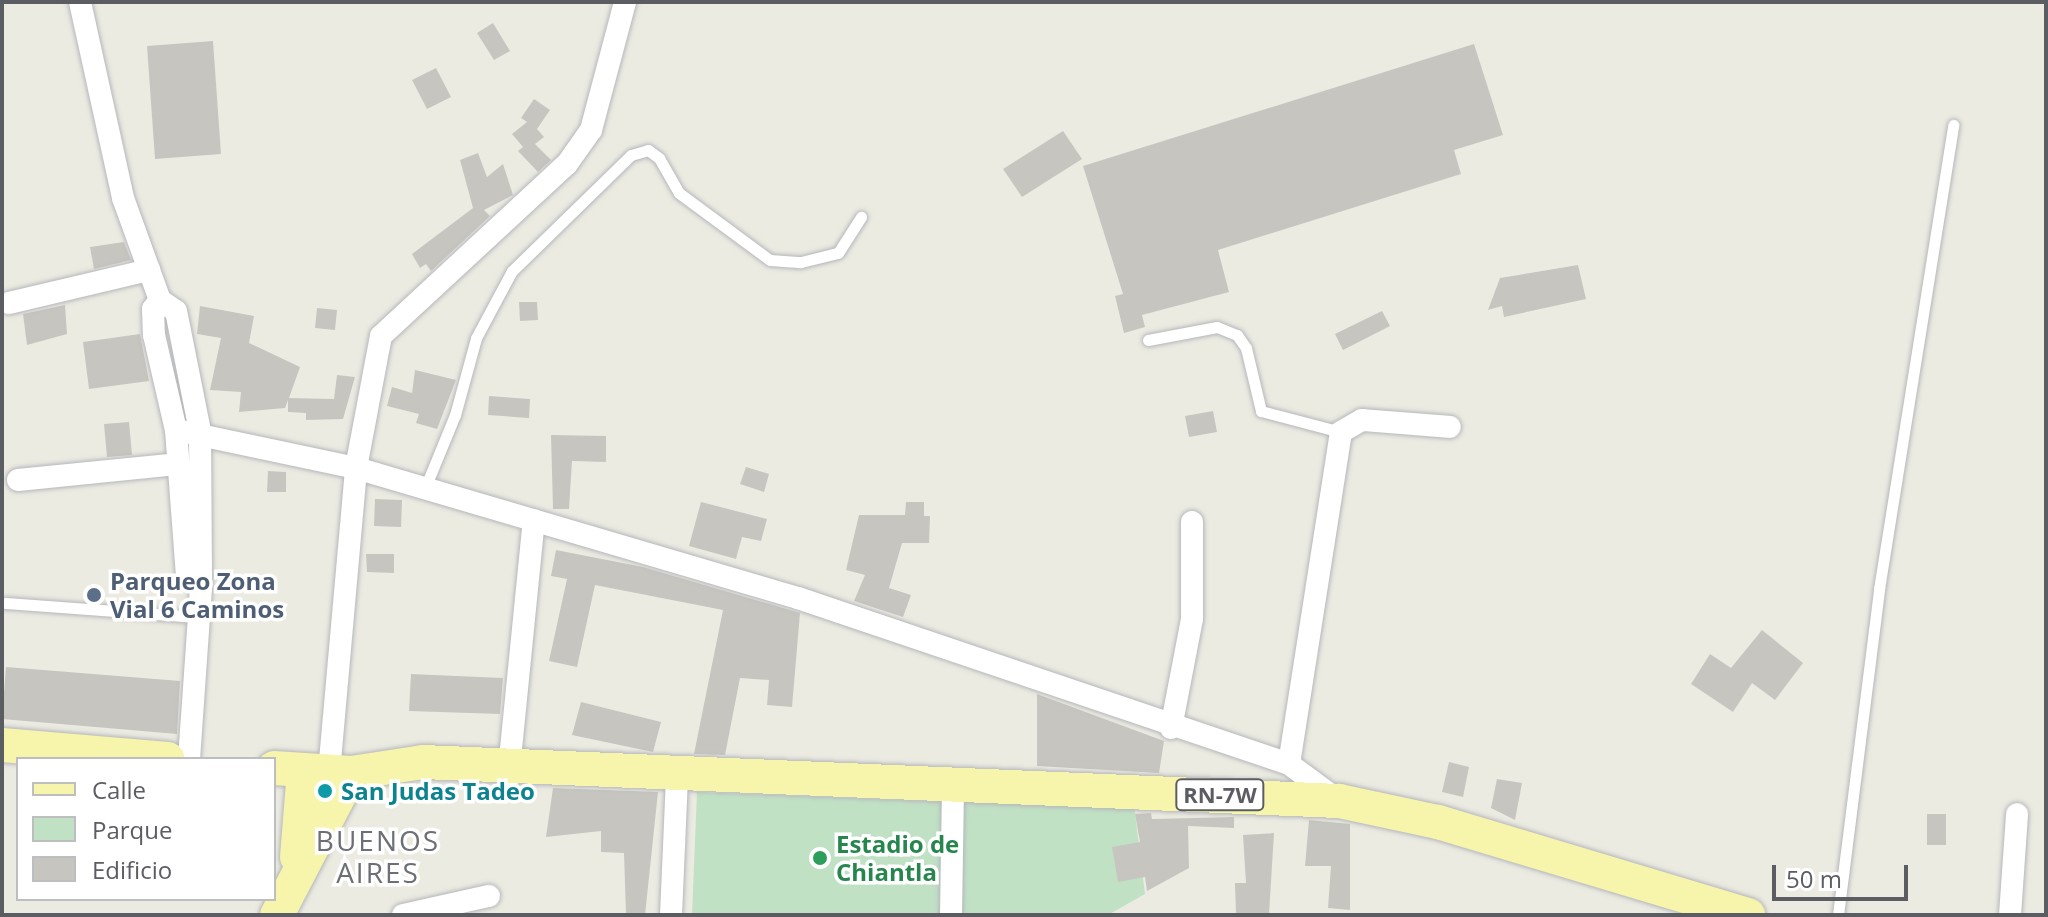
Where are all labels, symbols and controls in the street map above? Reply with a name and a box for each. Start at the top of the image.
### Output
place label: Parqueo Zona Vial 6 Caminos [110,567,284,623]
marker: Parqueo Zona Vial 6 Caminos [85,586,103,604]
legend [16,757,276,901]
text: Calle [92,773,146,806]
place label: San Judas Tadeo [341,777,535,805]
road number: RN-7W [1174,777,1266,813]
marker: San Judas Tadeo [316,782,334,800]
text: Parque [92,813,172,846]
district label: BUENOS AIRES [316,823,440,889]
place label: Estadio de Chiantla [836,830,959,886]
marker: Estadio de Chiantla [811,849,829,867]
scale bar [1776,849,1912,899]
text: Edificio [92,853,172,886]
text: 50 m [1786,862,1842,895]

